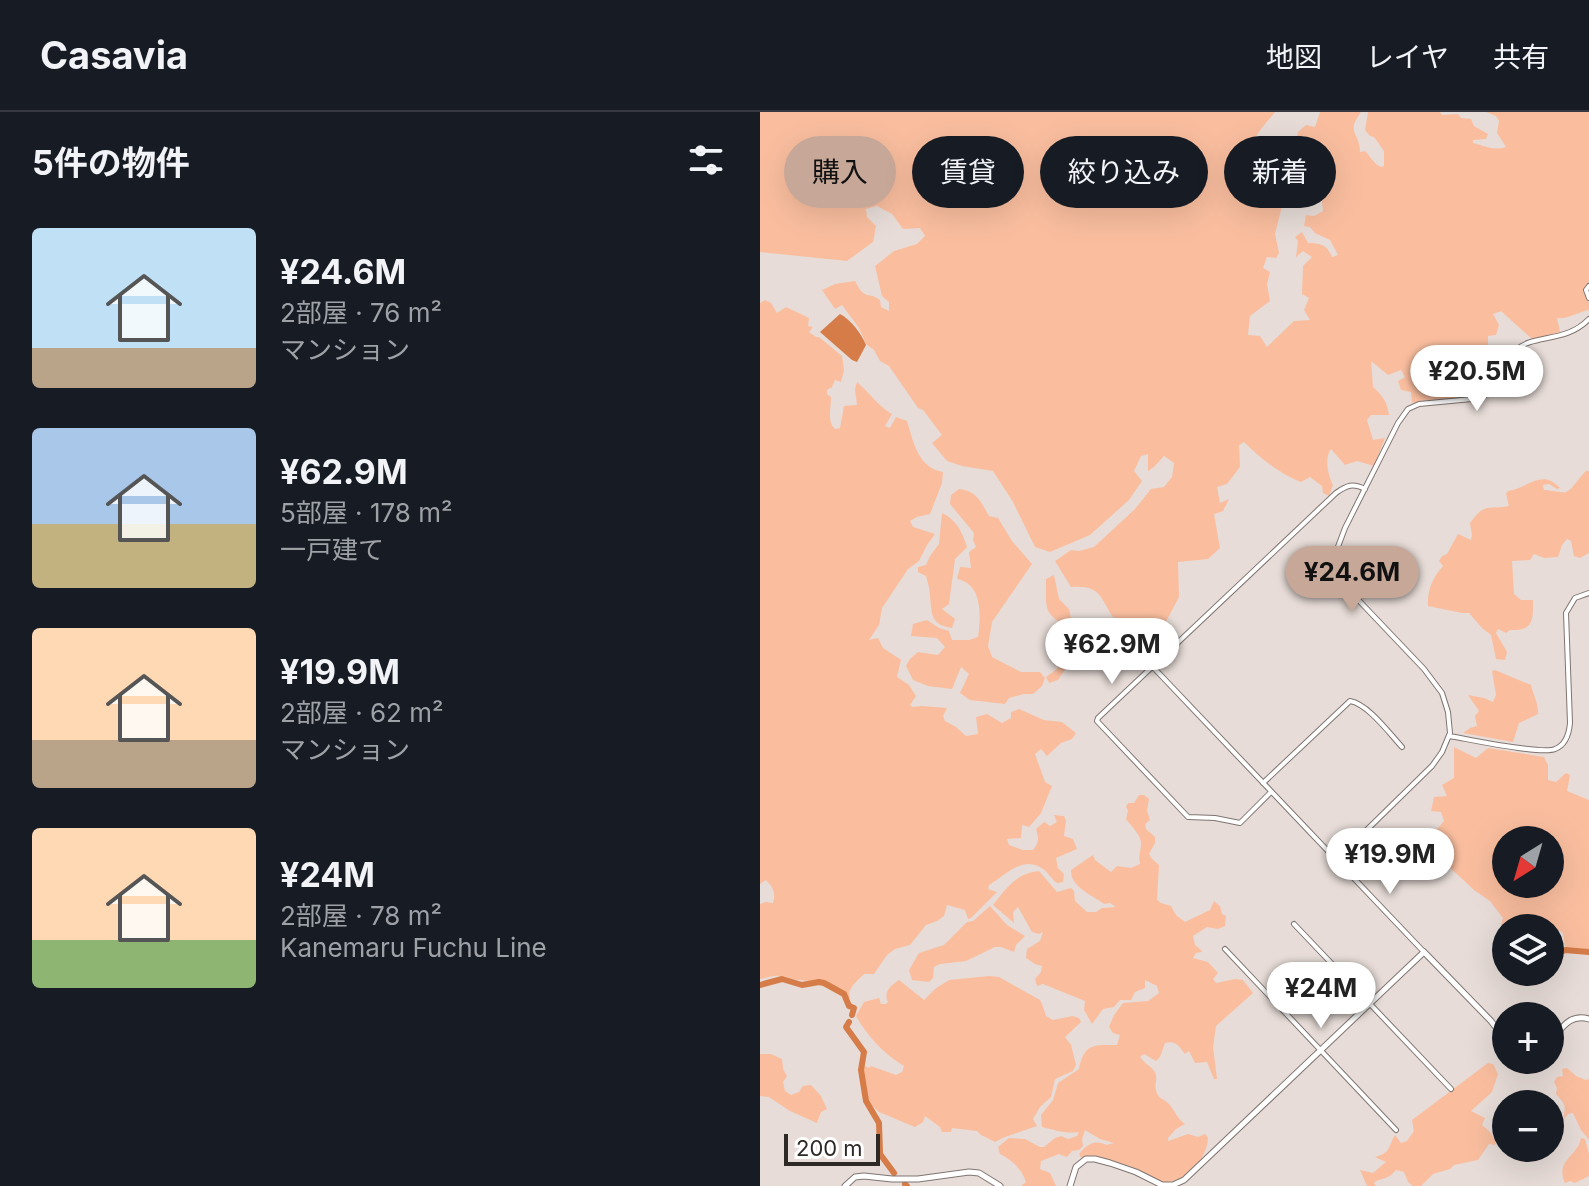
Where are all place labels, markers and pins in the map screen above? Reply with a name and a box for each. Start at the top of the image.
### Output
pin: ¥20.5M [1412,345,1542,413]
pin: ¥24.6M [1287,546,1417,614]
pin: ¥62.9M [1047,618,1177,686]
pin: ¥19.9M [1325,828,1455,896]
pin: ¥24M [1274,962,1368,1030]

